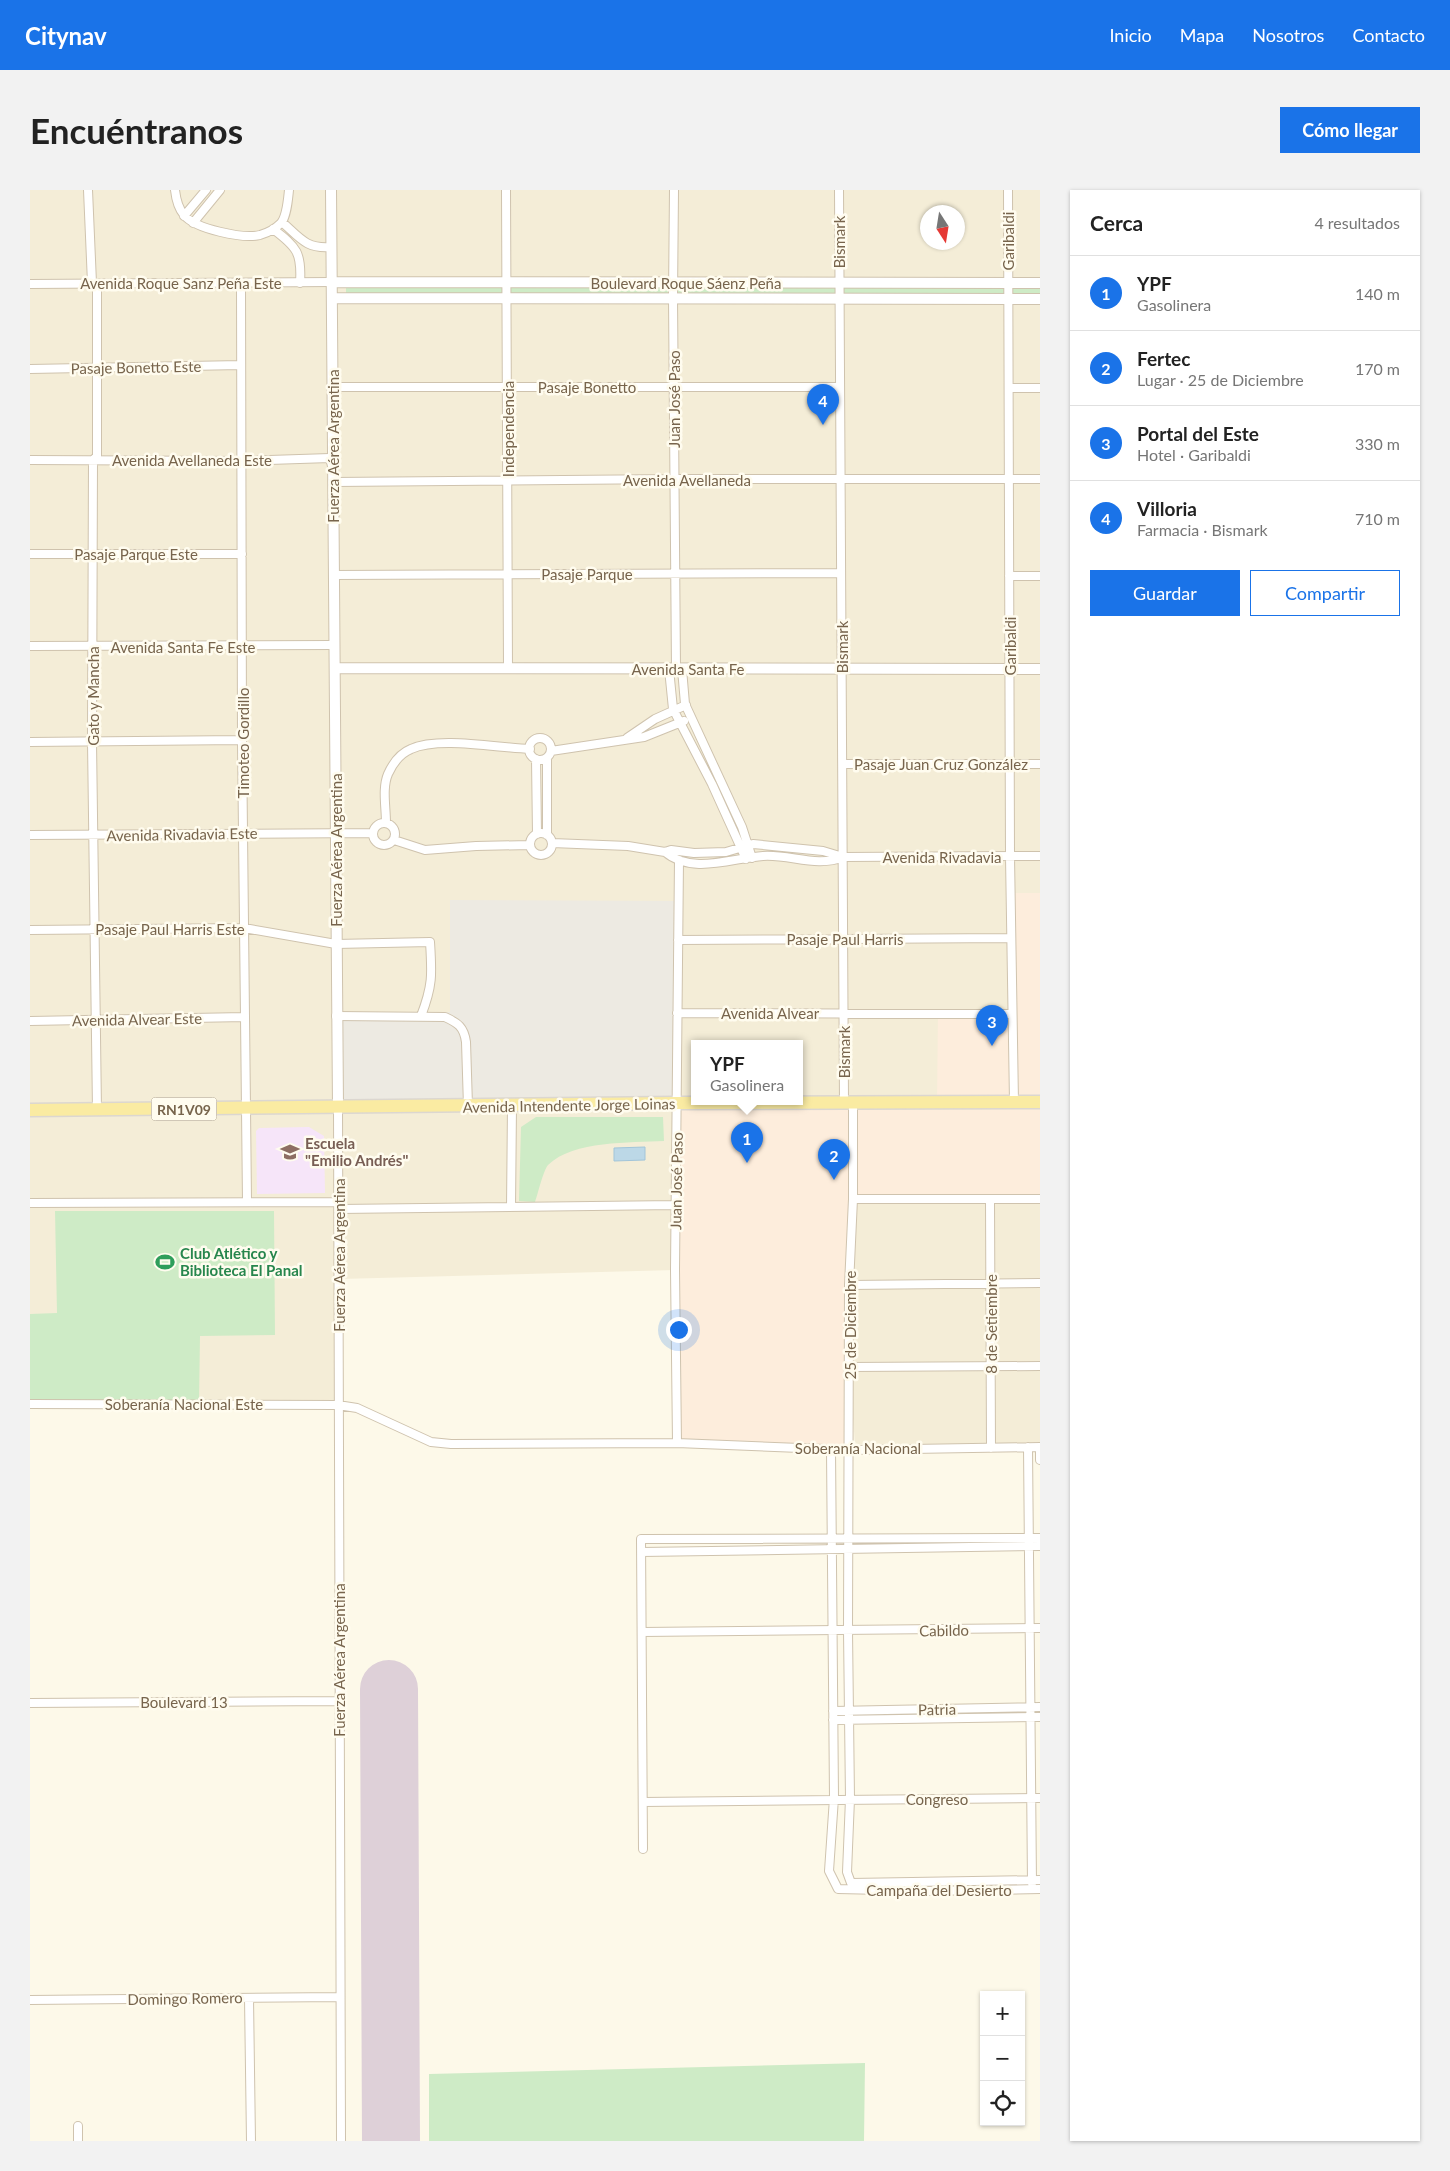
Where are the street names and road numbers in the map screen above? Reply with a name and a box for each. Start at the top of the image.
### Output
street label: Garibaldi [999,212,1017,270]
street label: Bismark [830,215,848,268]
street label: Avenida Roque Sanz Peña Este [80,274,282,292]
street label: Boulevard Roque Sáenz Peña [591,274,781,292]
street label: Juan José Paso [665,350,683,448]
street label: Pasaje Bonetto Este [70,357,202,377]
street label: Fuerza Aérea Argentina [324,369,342,523]
street label: Pasaje Bonetto [538,378,636,396]
street label: Independencia [499,381,517,477]
street label: Avenida Avellaneda Este [112,451,272,469]
street label: Avenida Avellaneda [623,471,751,489]
street label: Pasaje Parque Este [74,545,198,563]
street label: Pasaje Parque [541,565,633,583]
street label: Garibaldi [1001,617,1019,675]
street label: Bismark [833,620,851,673]
street label: Avenida Santa Fe Este [111,638,256,656]
street label: Gato y Mancha [84,646,102,746]
street label: Avenida Santa Fe [632,660,744,678]
street label: Timoteo Gordillo [234,688,252,798]
street label: Pasaje Juan Cruz González [854,755,1028,773]
street label: Fuerza Aérea Argentina [327,773,345,927]
street label: Avenida Rivadavia Este [106,824,258,844]
street label: Avenida Rivadavia [882,848,1002,866]
street label: Pasaje Paul Harris Este [95,920,245,938]
street label: Pasaje Paul Harris [786,930,904,948]
street label: Avenida Alvear [721,1004,820,1022]
street label: Avenida Alvear Este [72,1009,202,1029]
street label: Bismark [835,1025,853,1078]
street label: Avenida Intendente Jorge Loinas [462,1094,676,1116]
road number: RN1V09 [152,1098,216,1121]
street label: Juan José Paso [666,1132,686,1230]
street label: Fuerza Aérea Argentina [330,1178,348,1332]
street label: 25 de Diciembre [841,1271,859,1379]
street label: 8 de Setiembre [982,1274,1000,1374]
street label: Soberanía Nacional Este [105,1395,263,1413]
street label: Soberanía Nacional [795,1439,921,1457]
street label: Fuerza Aérea Argentina [330,1583,348,1737]
street label: Cabildo [919,1621,969,1639]
street label: Boulevard 13 [140,1693,228,1711]
street label: Patria [918,1700,956,1718]
street label: Congreso [906,1790,968,1808]
street label: Campaña del Desierto [866,1881,1012,1899]
street label: Domingo Romero [127,1988,243,2008]

